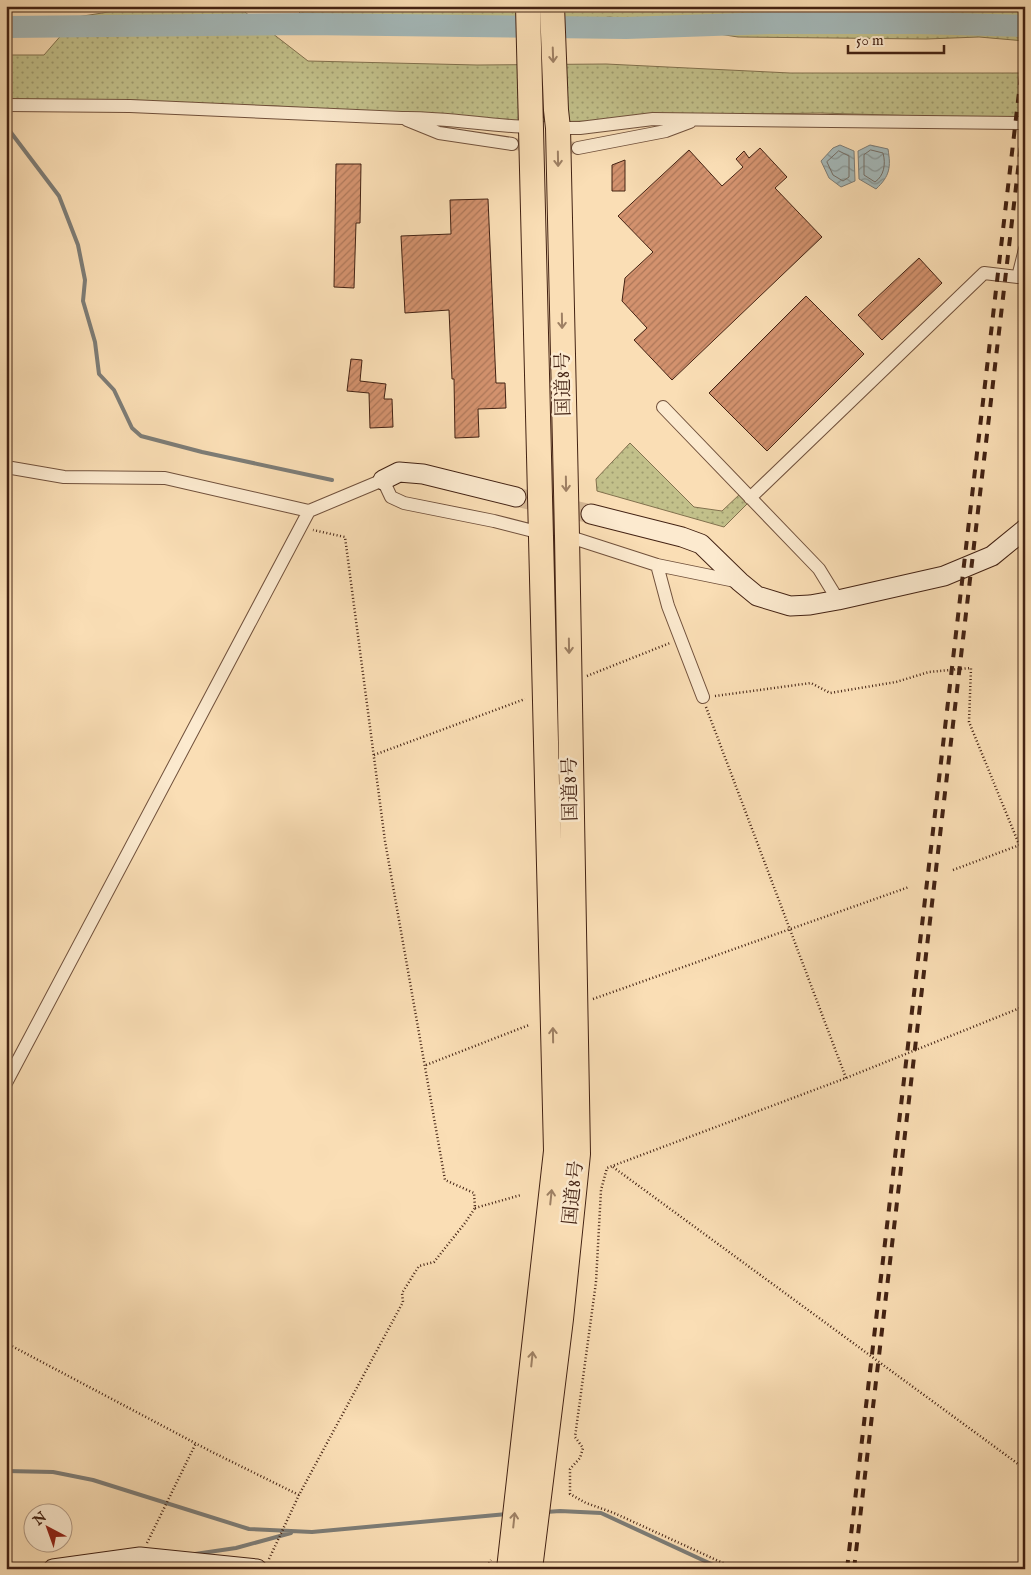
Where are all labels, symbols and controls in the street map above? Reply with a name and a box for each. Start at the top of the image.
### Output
scale bar [848,22,945,54]
text: 50 m [856,31,884,50]
one-way arrow [549,47,558,63]
one-way arrow [554,150,563,166]
one-way arrow [557,312,567,329]
street label: 国道8号 [551,352,577,416]
one-way arrow [561,475,571,491]
one-way arrow [564,638,574,654]
street label: 国道8号 [558,757,584,821]
one-way arrow [548,1027,558,1044]
street label: 国道8号 [559,1160,589,1226]
one-way arrow [546,1190,556,1206]
one-way arrow [527,1351,537,1367]
north arrow [22,1502,72,1552]
text: N [29,1508,51,1530]
one-way arrow [509,1513,519,1529]

